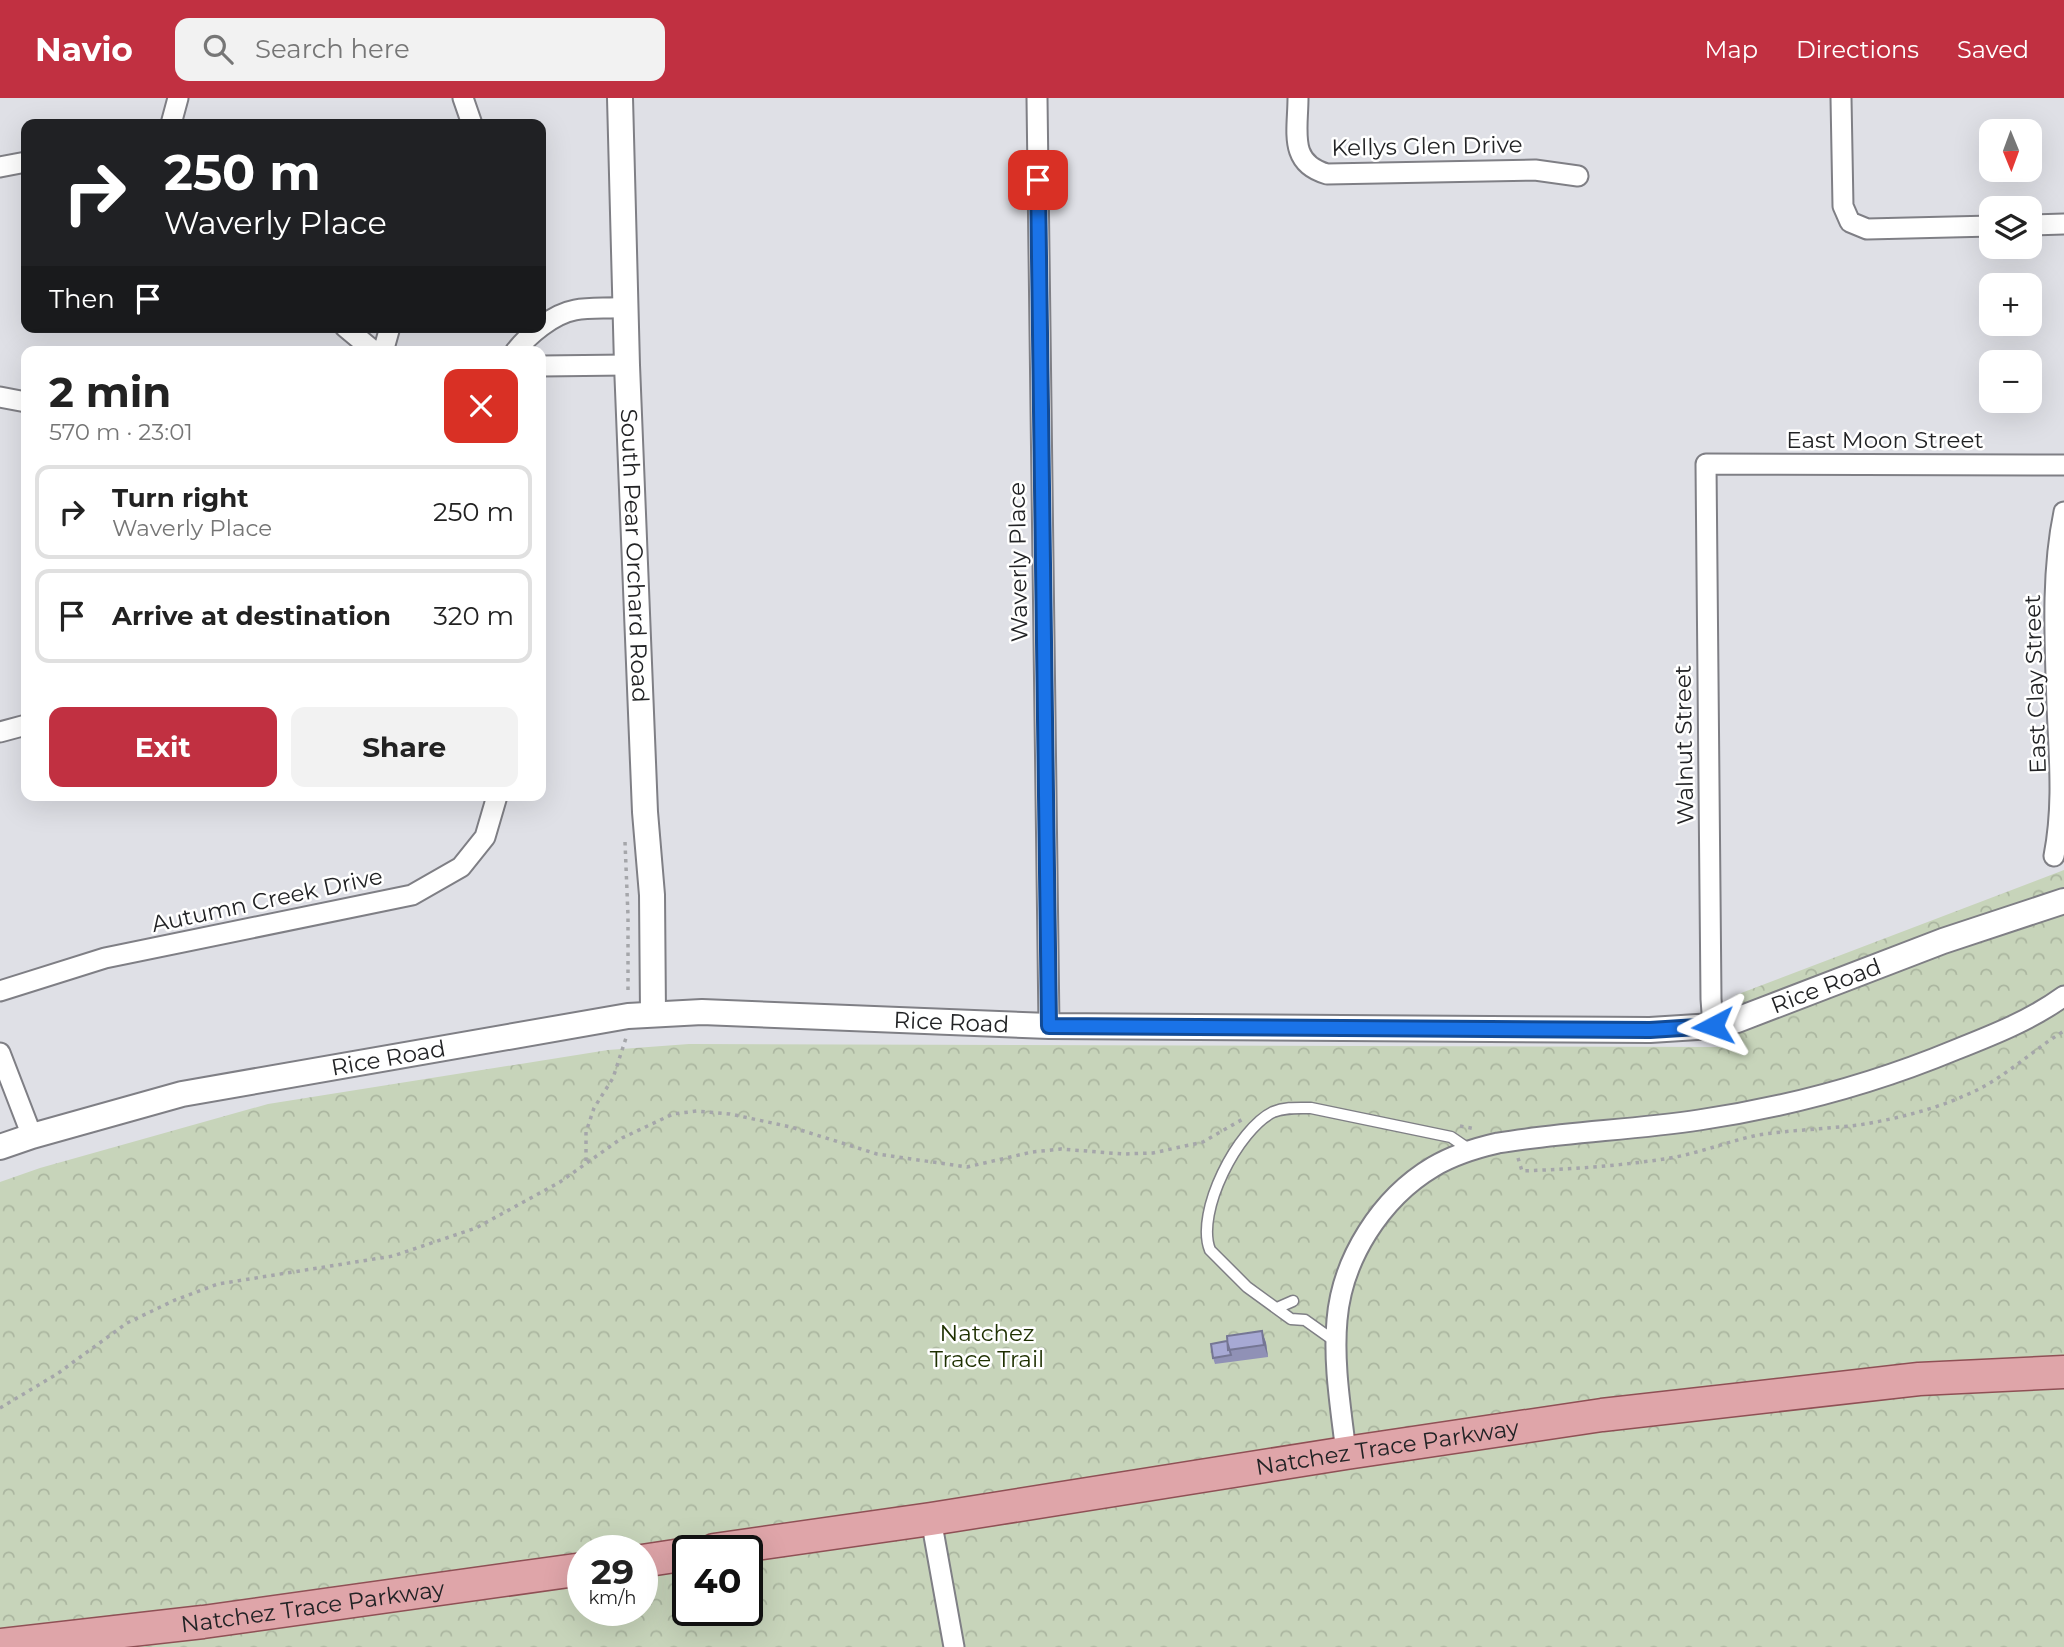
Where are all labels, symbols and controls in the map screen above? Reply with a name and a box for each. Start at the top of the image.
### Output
search box [175,18,665,81]
text: Navio [35,29,133,69]
icon: search [199,30,237,68]
text: Search here [255,33,410,65]
text: Map [1705,35,1758,64]
text: Directions [1796,35,1919,64]
text: Saved [1957,35,2029,64]
north arrow [1979,119,2042,182]
map controls [1979,119,2042,413]
street label: Kellys Glen Drive [1331,130,1523,162]
text: 250 m [164,143,321,202]
icon: right [49,147,140,238]
pin [1008,150,1068,210]
icon: arrive [1019,161,1057,199]
button: layers [1979,196,2042,259]
text: Waverly Place [164,203,387,242]
button: + [1979,273,2042,336]
icon: arrive [129,280,167,318]
text: Then [49,283,115,315]
button: − [1979,350,2042,413]
text: 2 min [49,366,171,418]
button: close [444,369,518,443]
street label: South Pear Orchard Road [615,408,655,703]
text: 570 m · 23:01 [49,418,193,446]
street label: East Moon Street [1786,426,1984,454]
text: Turn right [112,482,248,514]
street label: Waverly Place [1003,482,1033,642]
icon: right [53,493,91,531]
text: 250 m [433,496,514,528]
text: Waverly Place [112,514,272,542]
street label: East Clay Street [2018,594,2052,774]
icon: arrive [53,597,91,635]
text: Arrive at destination [112,600,391,632]
text: 320 m [433,600,514,632]
street label: Walnut Street [1669,665,1699,825]
button: Exit [49,707,277,787]
button: Share [291,707,518,787]
street label: Autumn Creek Drive [149,862,385,938]
street label: Rice Road [1767,952,1885,1020]
position arrow [1676,989,1750,1063]
street label: Rice Road [893,1006,1010,1038]
street label: Rice Road [329,1034,448,1082]
park label: Natchez Trace Trail [930,1319,1044,1373]
street label: Natchez Trace Parkway [1254,1413,1521,1481]
speed limit sign: 40 [672,1535,763,1626]
text: 29 [591,1550,634,1593]
street label: Natchez Trace Parkway [179,1574,447,1638]
text: km/h [588,1587,637,1609]

